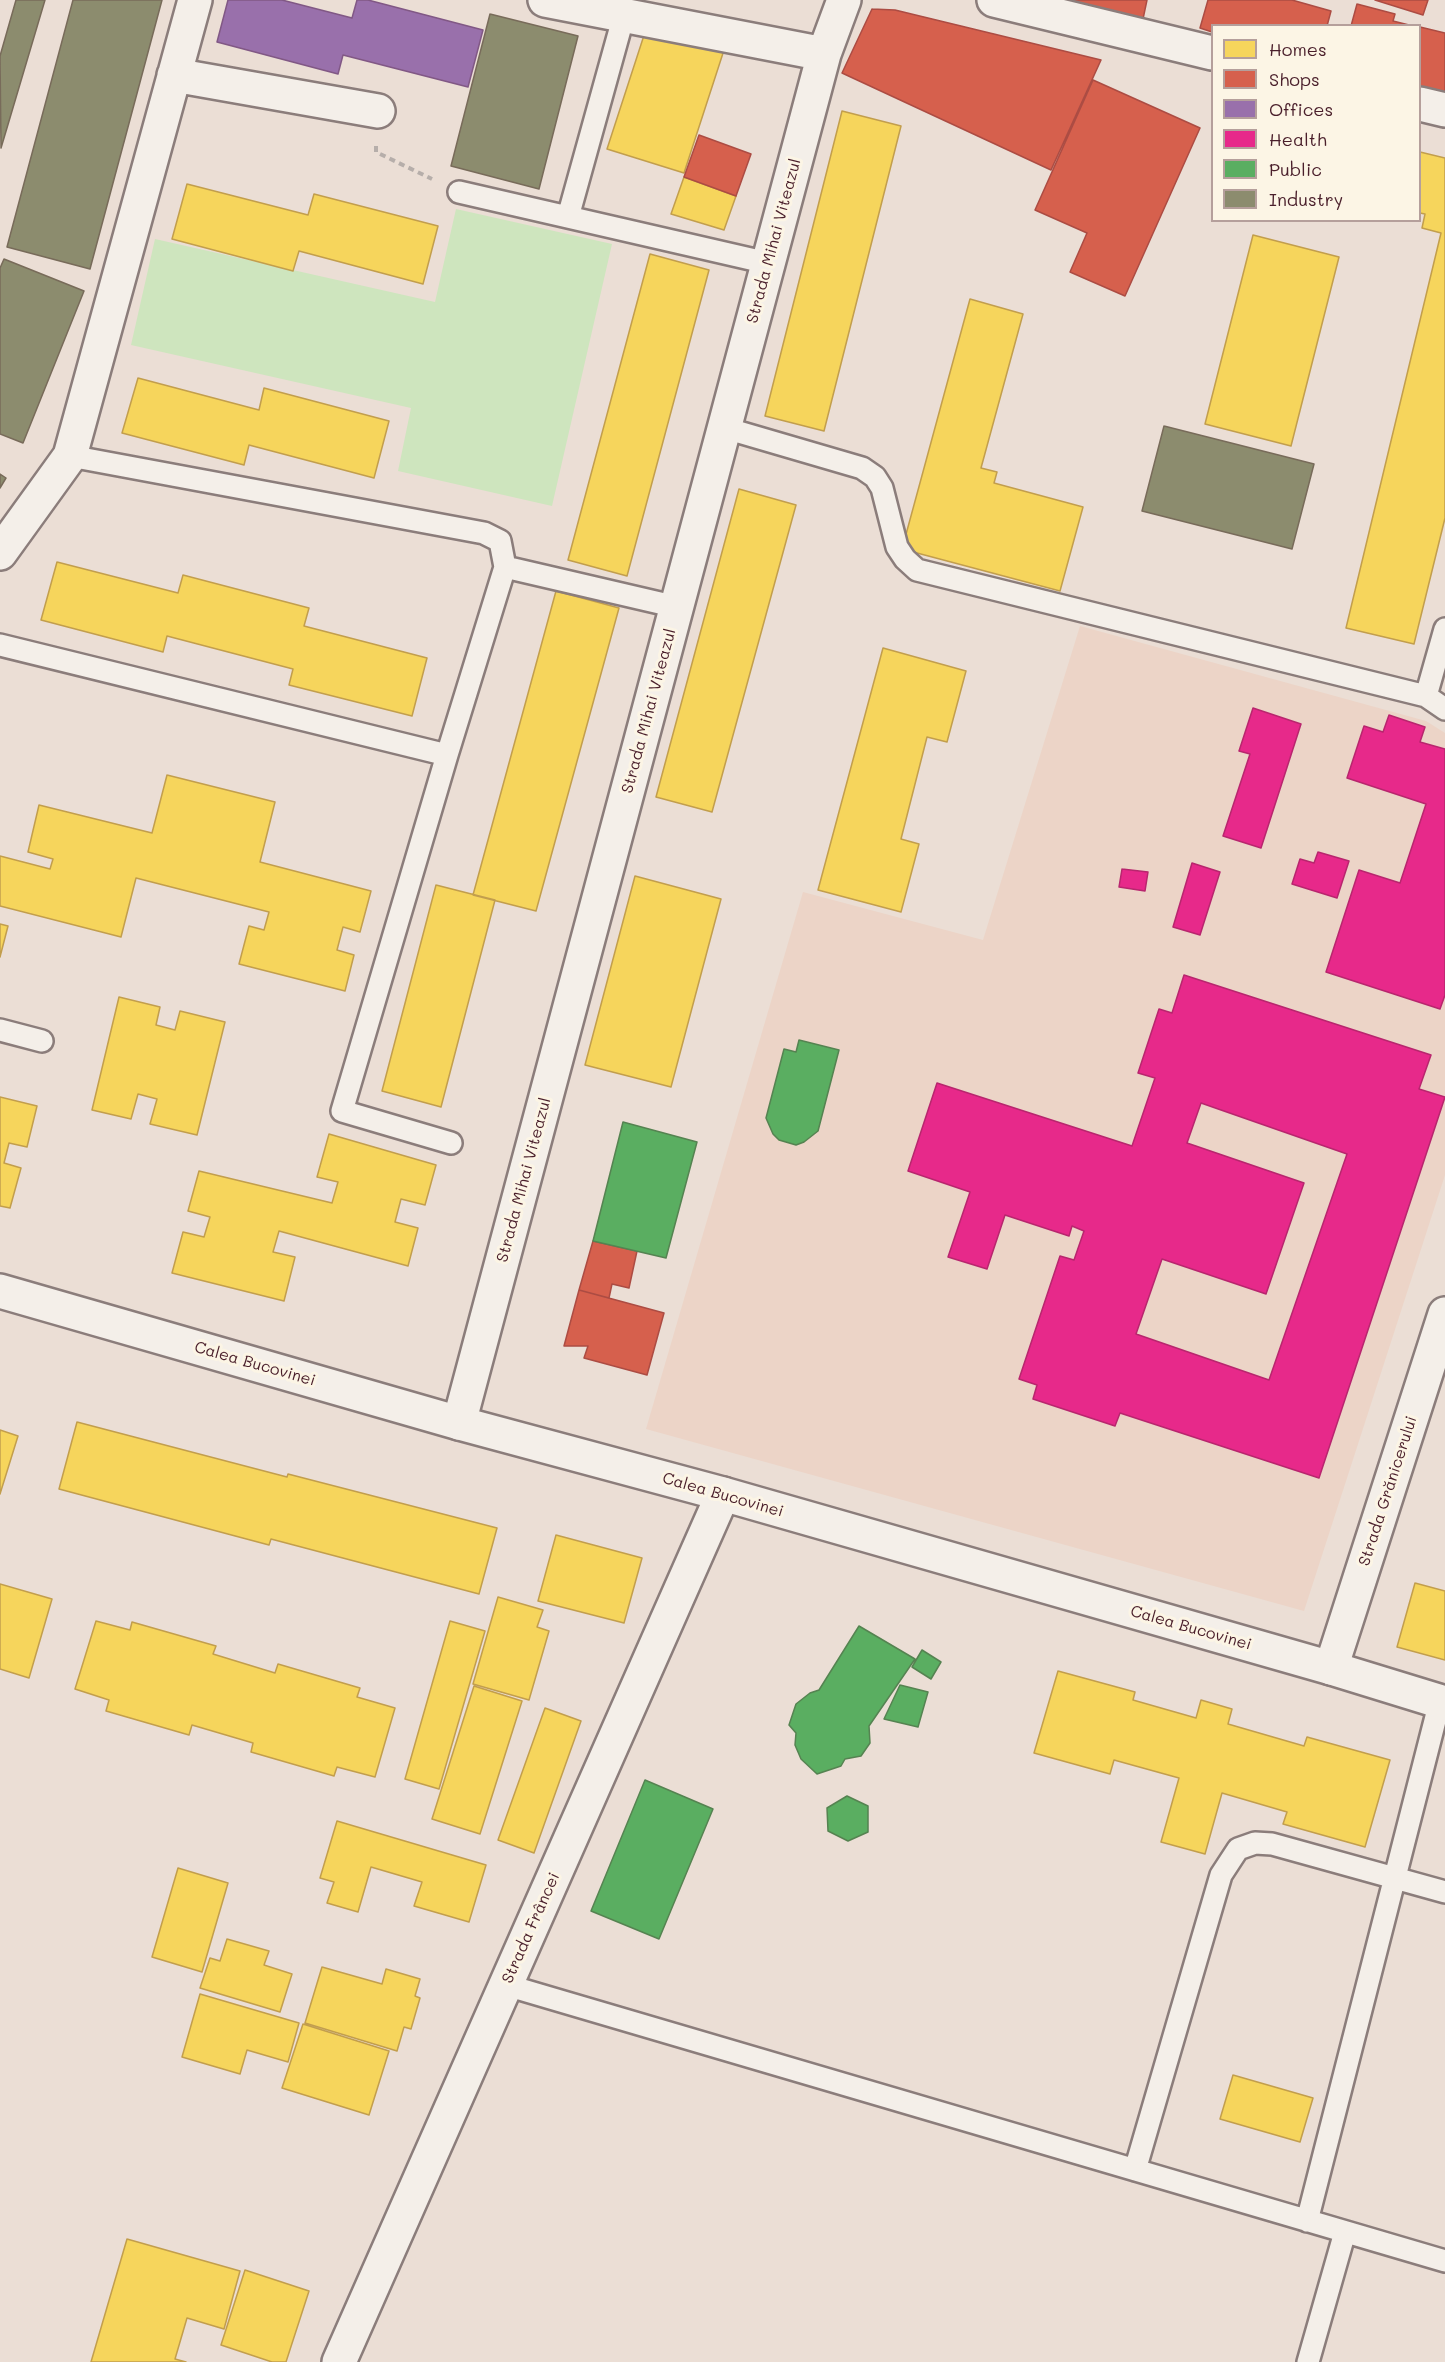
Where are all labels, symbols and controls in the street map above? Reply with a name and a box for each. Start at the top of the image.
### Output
legend [1211,24,1421,222]
text: Homes [1269,37,1327,61]
text: Shops [1269,67,1320,91]
text: Offices [1269,97,1333,121]
text: Health [1269,127,1327,151]
street label: Strada Mihai Viteazul [743,157,805,325]
text: Public [1269,157,1322,181]
text: Industry [1269,187,1343,211]
street label: Strada Mihai Viteazul [618,627,680,795]
street label: Strada Mihai Viteazul [493,1096,555,1264]
street label: Calea Bucovinei [192,1338,318,1390]
street label: Strada Grănicerului [1355,1414,1421,1568]
street label: Calea Bucovinei [660,1469,786,1521]
street label: Calea Bucovinei [1128,1602,1254,1654]
street label: Strada Frâncei [498,1870,564,1986]

